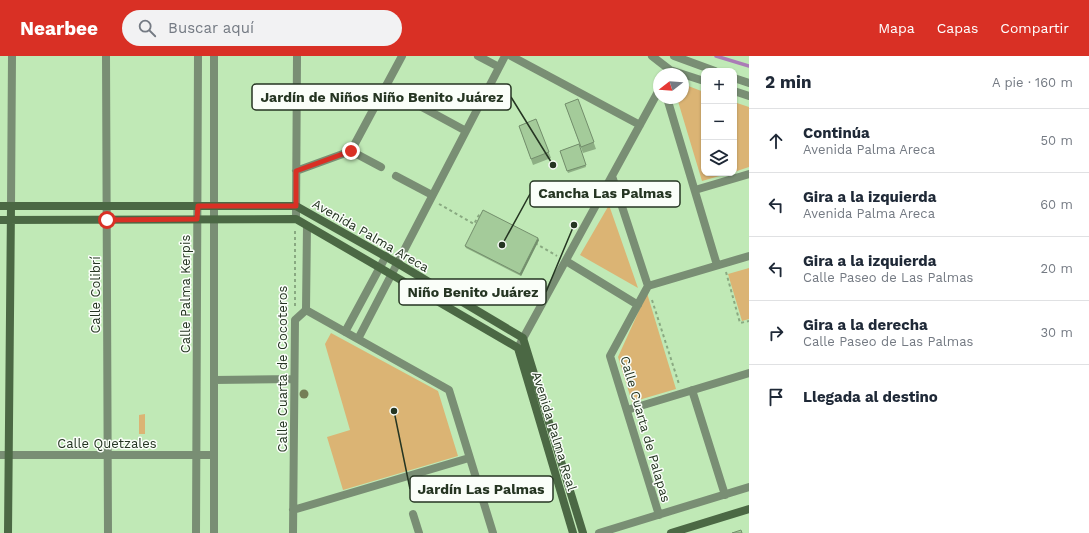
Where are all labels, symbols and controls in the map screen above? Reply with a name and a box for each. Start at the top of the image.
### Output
search box [122,10,402,46]
text: Nearbee [20,17,98,40]
icon: search [136,17,158,39]
text: Buscar aquí [168,19,254,37]
text: Mapa [878,20,915,36]
text: Capas [937,20,978,36]
text: Compartir [1000,20,1069,36]
north arrow [653,68,689,104]
map controls [701,68,737,176]
button: + [701,68,737,104]
text: 2 min [765,72,811,92]
text: A pie · 160 m [992,75,1073,90]
callout: Jardín de Niños Niño Benito Juárez [252,84,511,110]
text: Jardín de Niños Niño Benito Juárez [261,89,503,105]
button: − [701,104,737,140]
text: Continúa [803,124,870,142]
icon: ahead [765,130,787,152]
text: 50 m [1041,133,1073,148]
button: layers [701,140,737,176]
route end [342,142,360,160]
text: Avenida Palma Areca [803,142,935,157]
callout: Cancha Las Palmas [530,181,680,207]
text: Cancha Las Palmas [538,185,672,201]
text: Gira a la izquierda [803,188,936,206]
icon: left [765,194,787,216]
street label: Avenida Palma Areca [310,196,432,275]
text: 60 m [1040,197,1073,212]
text: Avenida Palma Areca [803,206,935,221]
route start [98,211,116,229]
street label: Calle Palma Kerpis [178,235,193,353]
text: Gira a la izquierda [803,252,936,270]
street label: Calle Colibrí [88,256,103,334]
icon: left [765,258,787,280]
text: 20 m [1041,261,1073,276]
text: Calle Paseo de Las Palmas [803,270,973,285]
callout: Niño Benito Juárez [399,279,546,305]
text: Niño Benito Juárez [408,284,538,300]
street label: Calle Cuarta de Cocoteros [275,285,290,452]
text: Gira a la derecha [803,316,928,334]
icon: right [765,322,787,344]
text: 30 m [1041,325,1073,340]
text: Calle Paseo de Las Palmas [803,334,973,349]
street label: Calle Cuarta de Palapas [617,354,674,504]
street label: Avenida Palma Real [529,370,580,493]
icon: arrive [765,386,787,408]
text: Llegada al destino [803,388,938,406]
street label: Calle Quetzales [57,436,157,451]
callout: Jardín Las Palmas [410,476,553,502]
text: Jardín Las Palmas [418,481,545,497]

